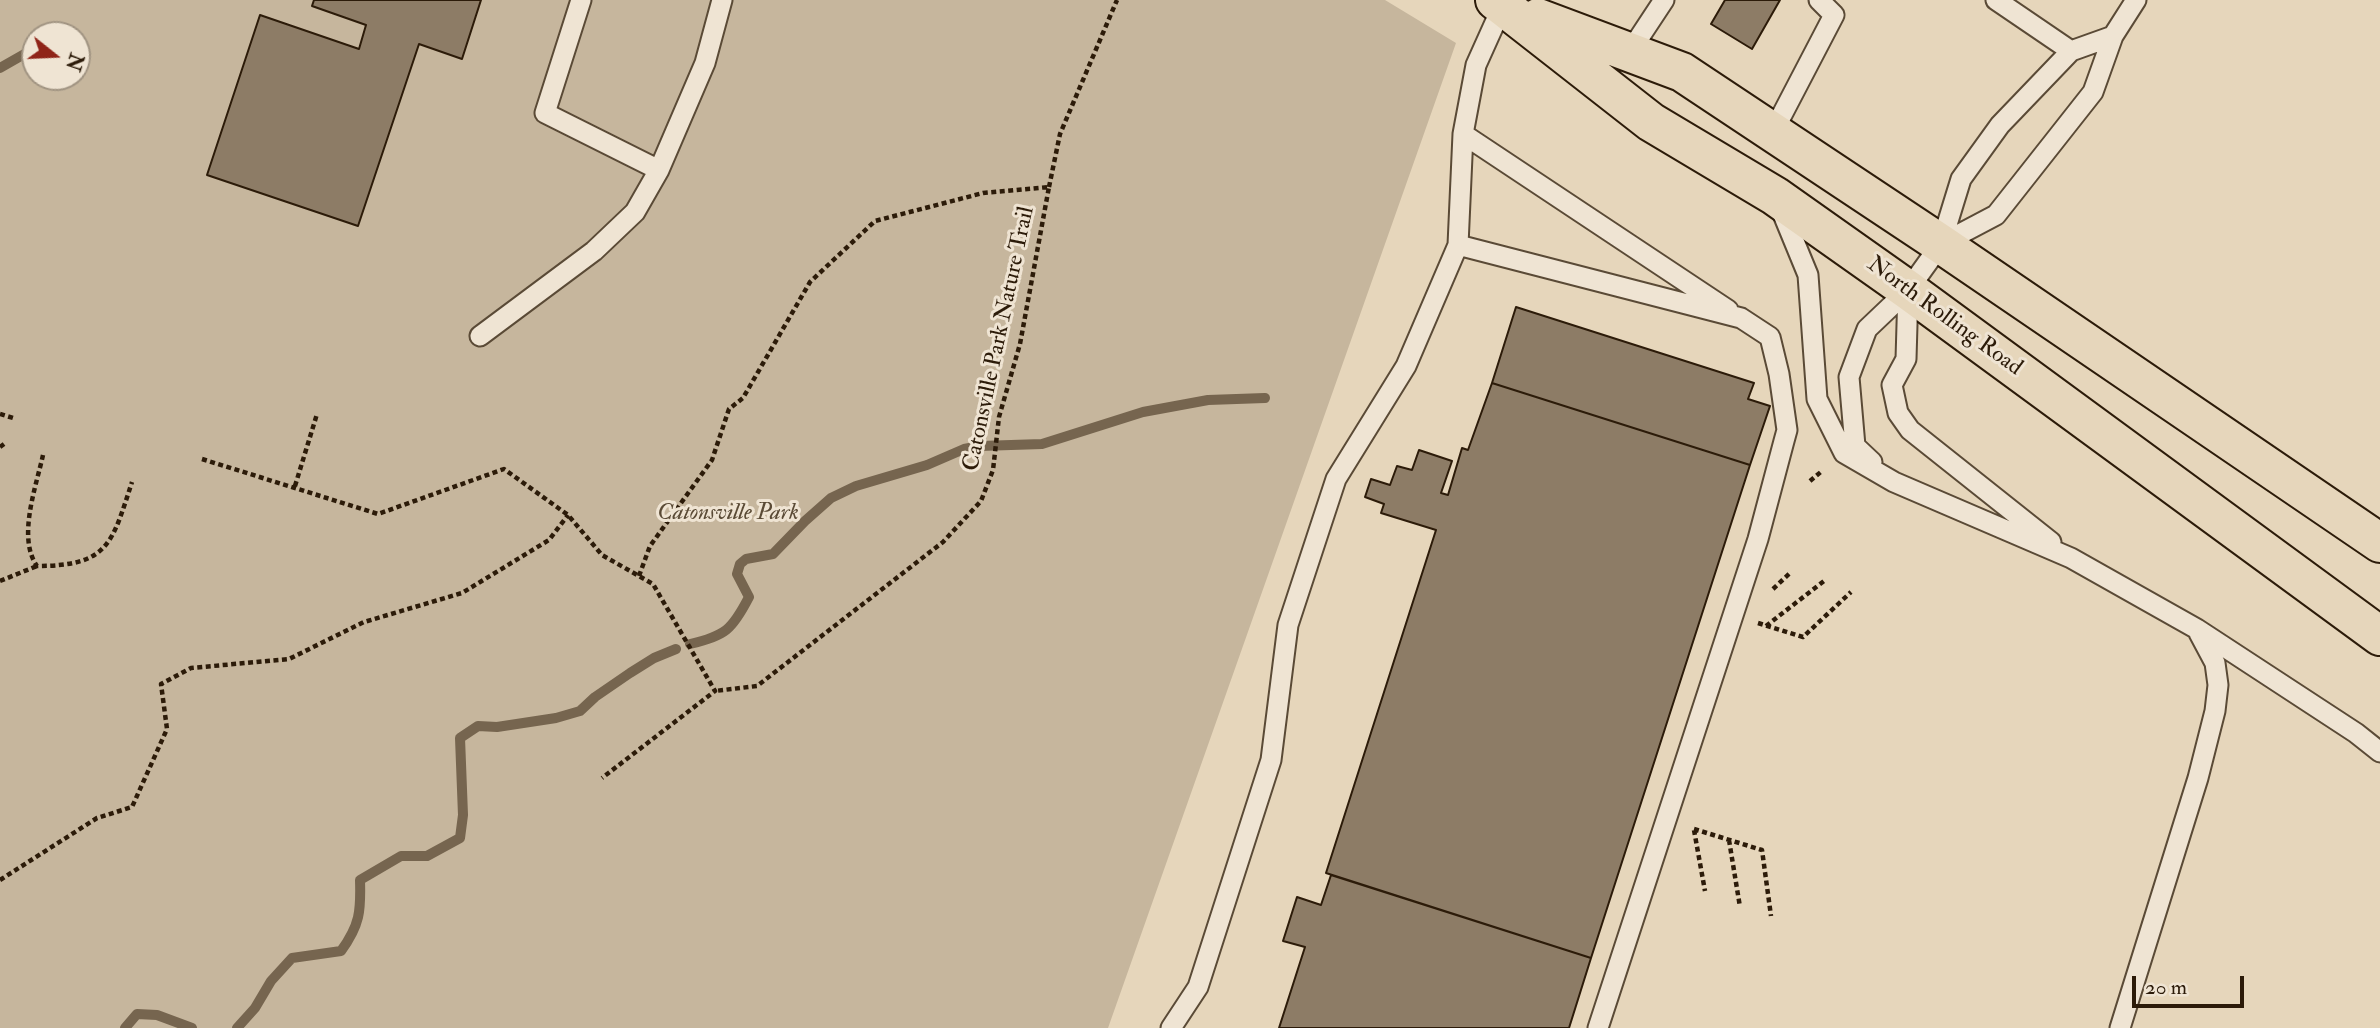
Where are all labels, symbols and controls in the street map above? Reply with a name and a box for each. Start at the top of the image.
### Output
north arrow [21,21,91,91]
text: N [60,50,88,74]
street label: Catonsville Park Nature Trail [958,204,1042,474]
street label: North Rolling Road [1861,251,2027,383]
park label: Catonsville Park [657,500,799,528]
scale bar [2135,962,2247,1006]
text: 20 m [2145,974,2187,1001]

